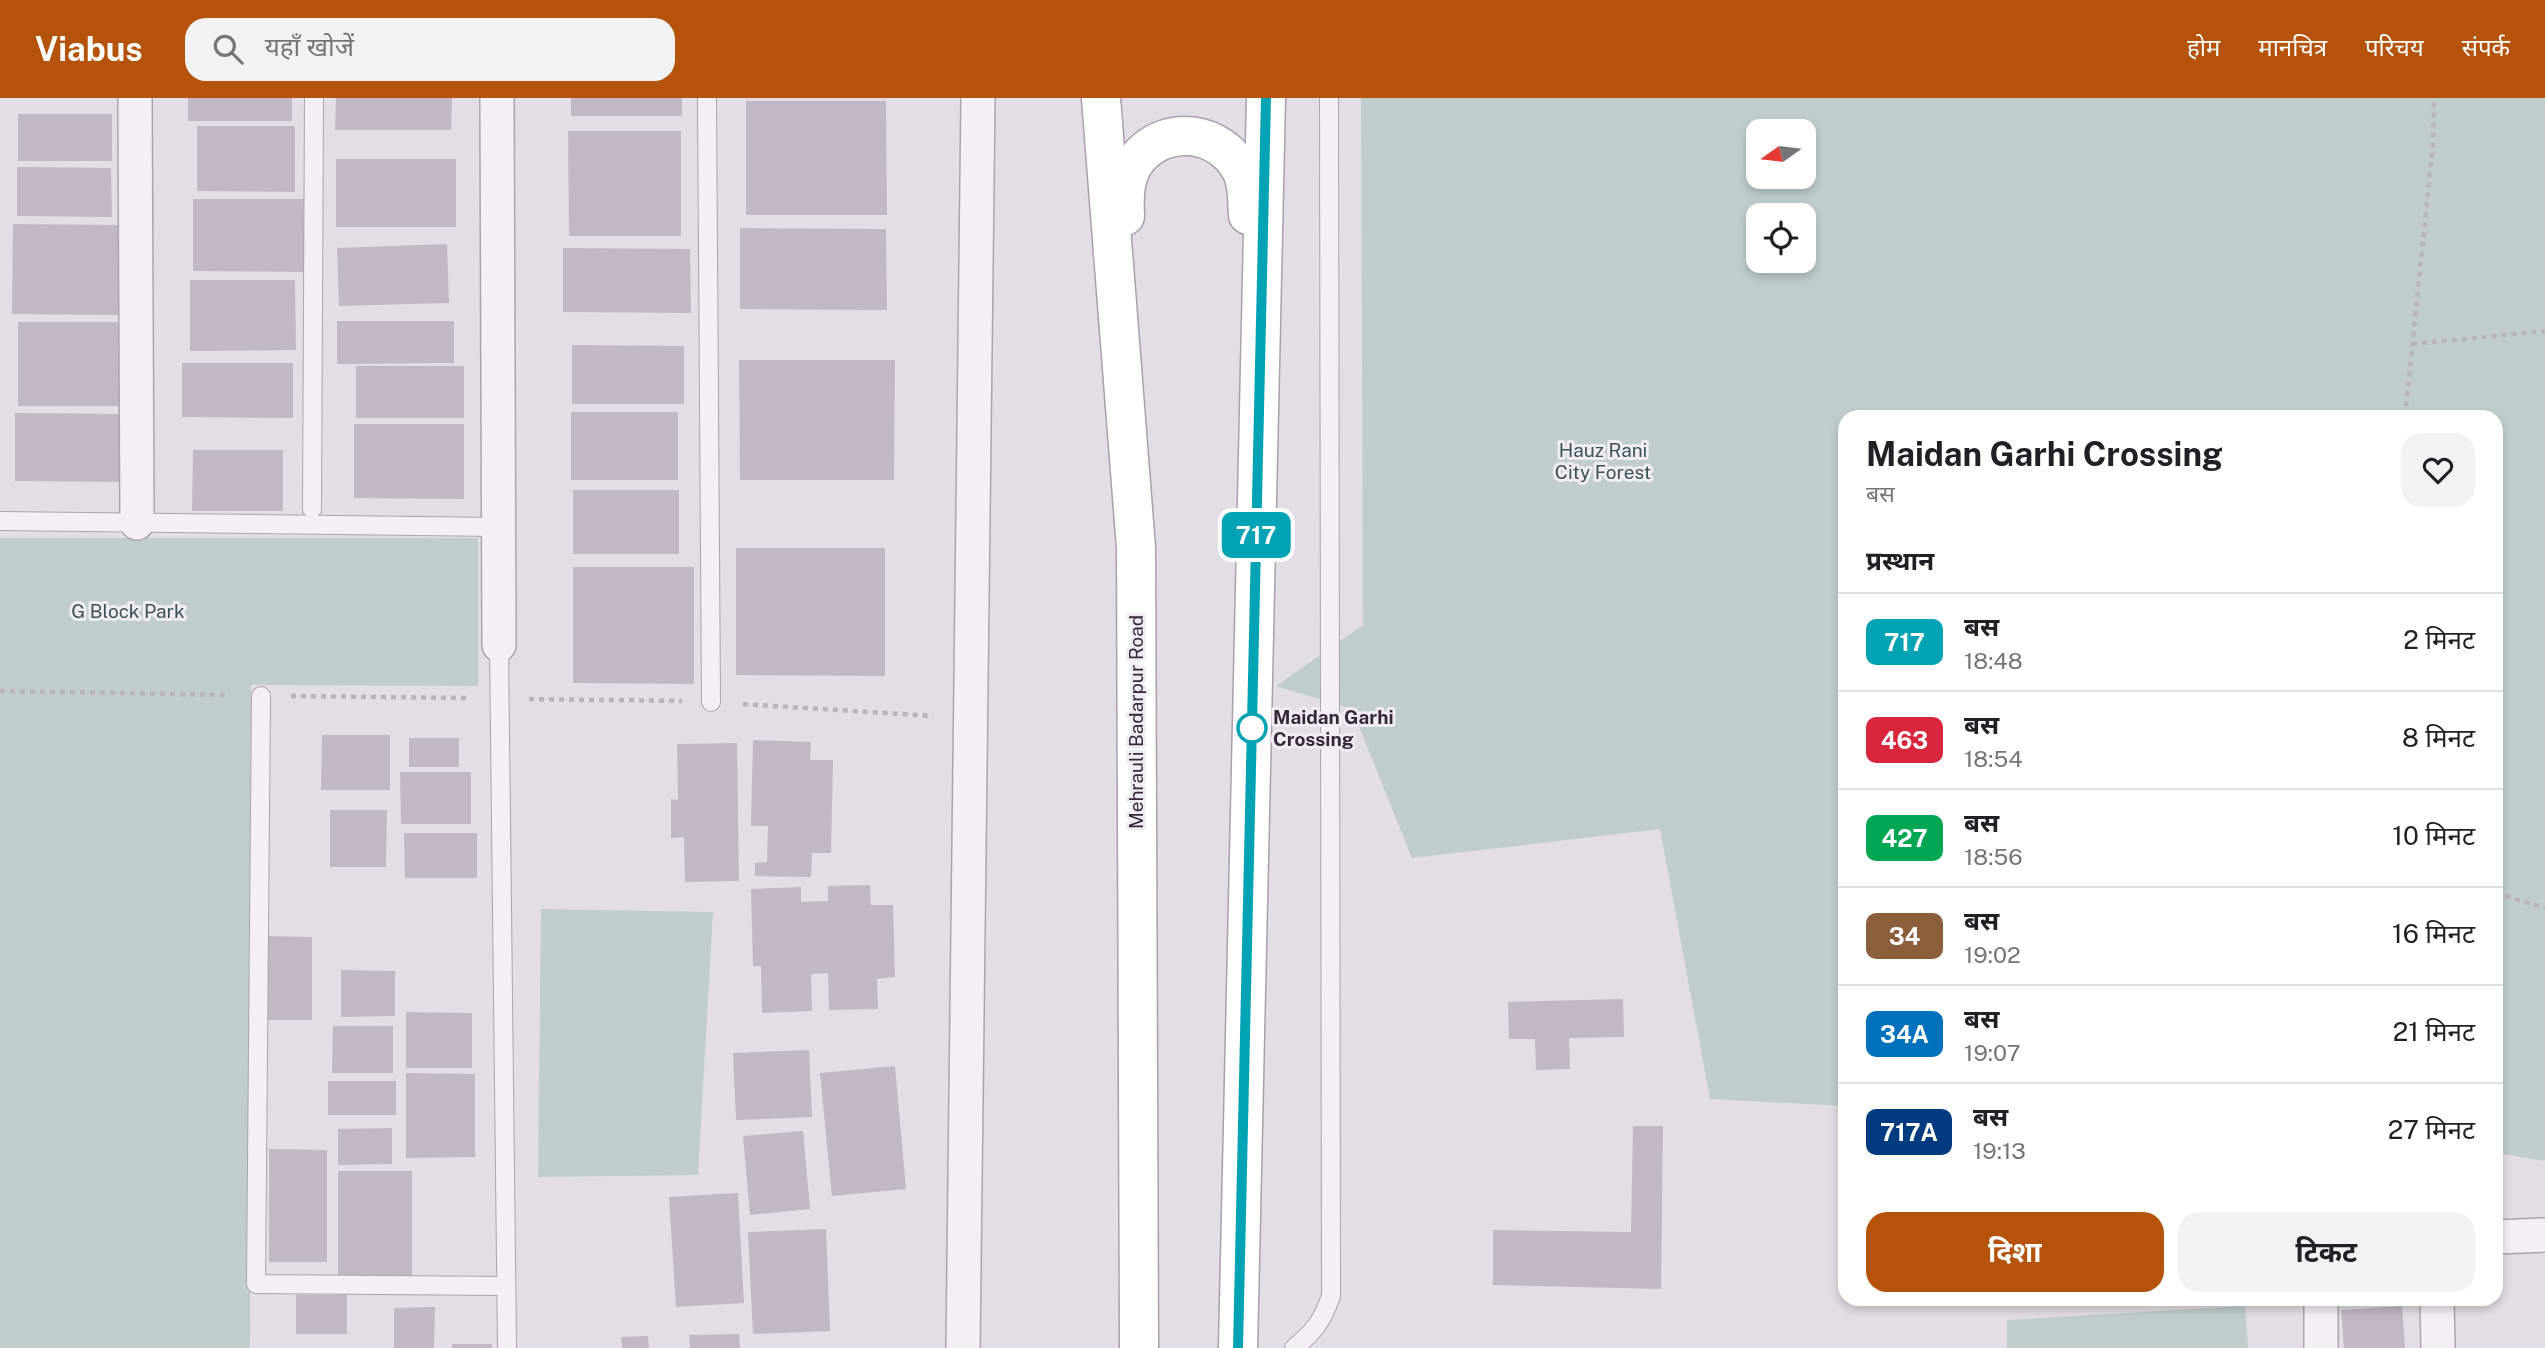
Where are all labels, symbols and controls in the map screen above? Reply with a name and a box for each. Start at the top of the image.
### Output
search box [185,18,675,81]
text: Viabus [35,30,143,68]
icon: search [209,30,247,68]
text: यहाँ खोजें [265,31,354,62]
text: होम [2187,33,2220,61]
text: मानचित्र [2258,33,2327,61]
text: परिचय [2365,33,2424,61]
text: संपर्क [2462,33,2510,61]
north arrow [1746,119,1816,189]
map controls [1746,119,1816,273]
button: locate [1746,203,1816,273]
button: heart [2401,433,2475,507]
text: Maidan Garhi Crossing [1866,435,2223,473]
park label: Hauz Rani City Forest [1555,439,1651,483]
text: बस [1866,480,1895,507]
line badge: 717 [1216,512,1296,558]
text: 717 [1236,521,1276,549]
text: प्रस्थान [1866,545,1934,576]
park label: G Block Park [71,600,185,622]
text: बस [1964,611,1999,642]
street label: Mehrauli Badarpur Road [1125,615,1147,829]
text: 2 मिनट [2403,624,2475,655]
text: 717 [1884,628,1925,656]
text: 18:48 [1964,647,2023,674]
place label: Maidan Garhi Crossing [1273,706,1393,750]
text: बस [1964,709,1999,740]
marker: Maidan Garhi Crossing [1237,713,1267,743]
text: 8 मिनट [2402,722,2475,753]
text: 463 [1881,726,1928,754]
text: 18:54 [1964,745,2023,772]
text: बस [1964,807,1999,838]
text: 10 मिनट [2392,820,2475,851]
text: 427 [1881,824,1928,852]
text: 18:56 [1964,843,2023,870]
text: बस [1964,905,1999,936]
text: 16 मिनट [2392,918,2475,949]
text: 34 [1889,922,1920,950]
text: 19:02 [1964,941,2021,968]
text: बस [1964,1003,1999,1034]
text: 21 मिनट [2393,1016,2475,1047]
text: 34A [1880,1020,1929,1048]
text: 19:07 [1964,1039,2020,1066]
text: बस [1973,1101,2008,1132]
text: 27 मिनट [2388,1114,2475,1145]
text: 717A [1880,1118,1938,1146]
text: 19:13 [1973,1137,2026,1164]
button: दिशा [1866,1212,2164,1292]
button: टिकट [2178,1212,2475,1292]

